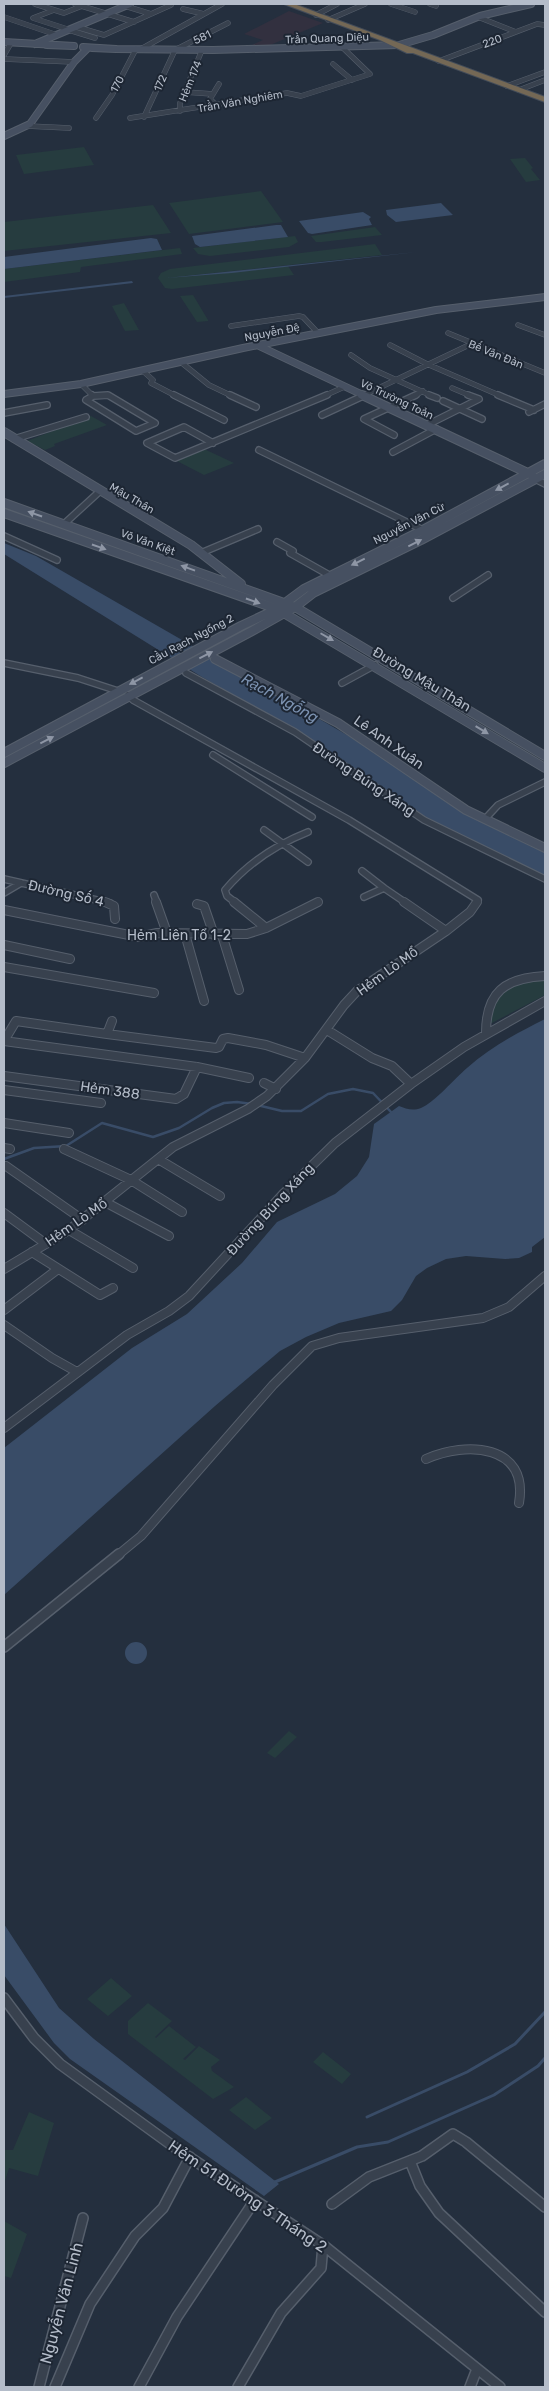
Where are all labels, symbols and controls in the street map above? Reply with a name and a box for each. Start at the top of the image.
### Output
street label: 581 [191,28,213,47]
street label: Trần Quang Diệu [285,29,369,46]
street label: 220 [481,32,504,51]
street label: Hẻm 174 [176,59,205,104]
street label: 172 [151,73,170,94]
street label: 170 [108,74,127,95]
street label: Trần Văn Nghiêm [196,86,284,115]
street label: Nguyễn Đệ [243,320,301,344]
street label: Bế Văn Đàn [466,336,526,371]
street label: Võ Trường Toản [358,377,436,422]
street label: Mậu Thân [107,480,156,516]
one-way arrow [495,483,509,491]
street label: Nguyễn Văn Cừ [371,499,448,547]
one-way arrow [27,510,42,518]
street label: Võ Văn Kiệt [119,527,178,559]
one-way arrow [408,538,422,546]
one-way arrow [92,543,107,551]
one-way arrow [351,558,365,566]
one-way arrow [181,564,196,571]
one-way arrow [245,598,260,605]
street label: Cầu Rạch Ngổng 2 [146,610,236,667]
one-way arrow [321,633,334,642]
street label: Đường Mậu Thân [370,643,474,715]
one-way arrow [199,651,214,659]
water label: Rạch Ngỗng [238,669,322,727]
one-way arrow [129,677,143,686]
street label: Lê Anh Xuân [350,712,427,773]
one-way arrow [475,725,488,734]
one-way arrow [40,736,54,744]
street label: Đường Búng Xáng [309,739,418,820]
street label: Đường Số 4 [26,876,106,911]
street label: Hẻm Liên Tổ 1-2 [127,927,231,944]
street label: Hẻm Lò Mổ [353,943,421,999]
street label: Hẻm 388 [79,1078,141,1103]
street label: Đường Búng Xáng [223,1160,318,1259]
street label: Hẻm Lò Mổ [42,1195,111,1250]
street label: Hẻm 51 Đường 3 Tháng 2 [165,2136,331,2257]
street label: Nguyễn Văn Linh [35,2240,87,2366]

